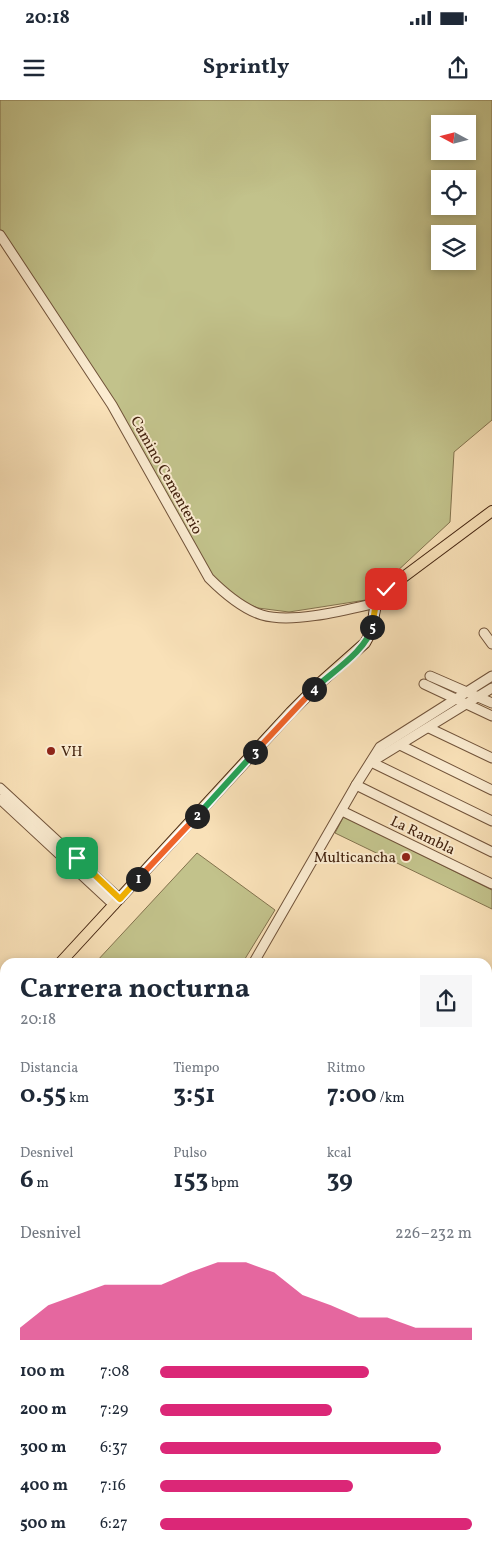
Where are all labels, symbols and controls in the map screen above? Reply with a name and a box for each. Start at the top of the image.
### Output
text: 20:18 [25,5,70,31]
text: Sprintly [203,52,289,83]
icon: menu [20,54,48,82]
icon: share [444,54,472,82]
north arrow [431,115,476,160]
map controls [431,115,476,270]
button: locate [431,170,476,215]
button: layers [431,225,476,270]
street label: Camino Cementerio [124,413,207,539]
pin [365,568,407,610]
icon: check [372,575,400,603]
pin: 5 [360,614,384,640]
text: 5 [369,618,376,637]
pin: 4 [302,676,326,702]
text: 4 [310,680,319,699]
pin: 3 [242,740,268,764]
place label: VH [61,742,83,763]
text: 3 [252,743,259,762]
marker: VH [45,745,57,757]
pin: 2 [184,804,210,828]
text: 2 [194,807,201,826]
street label: La Rambla [386,812,458,861]
pin [56,837,98,879]
icon: arrive [63,844,91,872]
place label: Multicancha [314,848,396,869]
marker: Multicancha [400,851,412,863]
pin: 1 [126,866,150,892]
text: 1 [136,870,141,889]
text: Carrera nocturna [20,970,250,1009]
button: share [420,975,472,1027]
text: 20:18 [20,1009,56,1031]
text: Distancia [20,1059,78,1078]
text: Tiempo [173,1059,220,1078]
text: Ritmo [327,1059,365,1078]
text: 0.55 [20,1078,66,1113]
text: 3:51 [173,1078,215,1113]
text: 7:00 [327,1078,377,1113]
text: km [66,1089,89,1108]
text: /km [377,1089,405,1108]
text: Desnivel [20,1144,74,1163]
text: Pulso [173,1144,207,1163]
text: kcal [327,1144,352,1163]
text: 6 [20,1163,34,1198]
text: 153 [173,1163,208,1198]
text: 39 [327,1163,353,1198]
text: m [34,1174,49,1193]
text: bpm [208,1174,239,1193]
text: Desnivel [20,1223,81,1245]
text: 226–232 m [395,1223,472,1245]
text: 100 m [20,1361,65,1383]
text: 7:08 [100,1361,129,1383]
text: 200 m [20,1399,67,1421]
text: 7:29 [100,1399,128,1421]
text: 300 m [20,1437,66,1459]
text: 6:37 [100,1437,128,1459]
text: 400 m [20,1475,68,1497]
text: 7:16 [100,1475,126,1497]
text: 500 m [20,1513,66,1535]
text: 6:27 [100,1513,128,1535]

